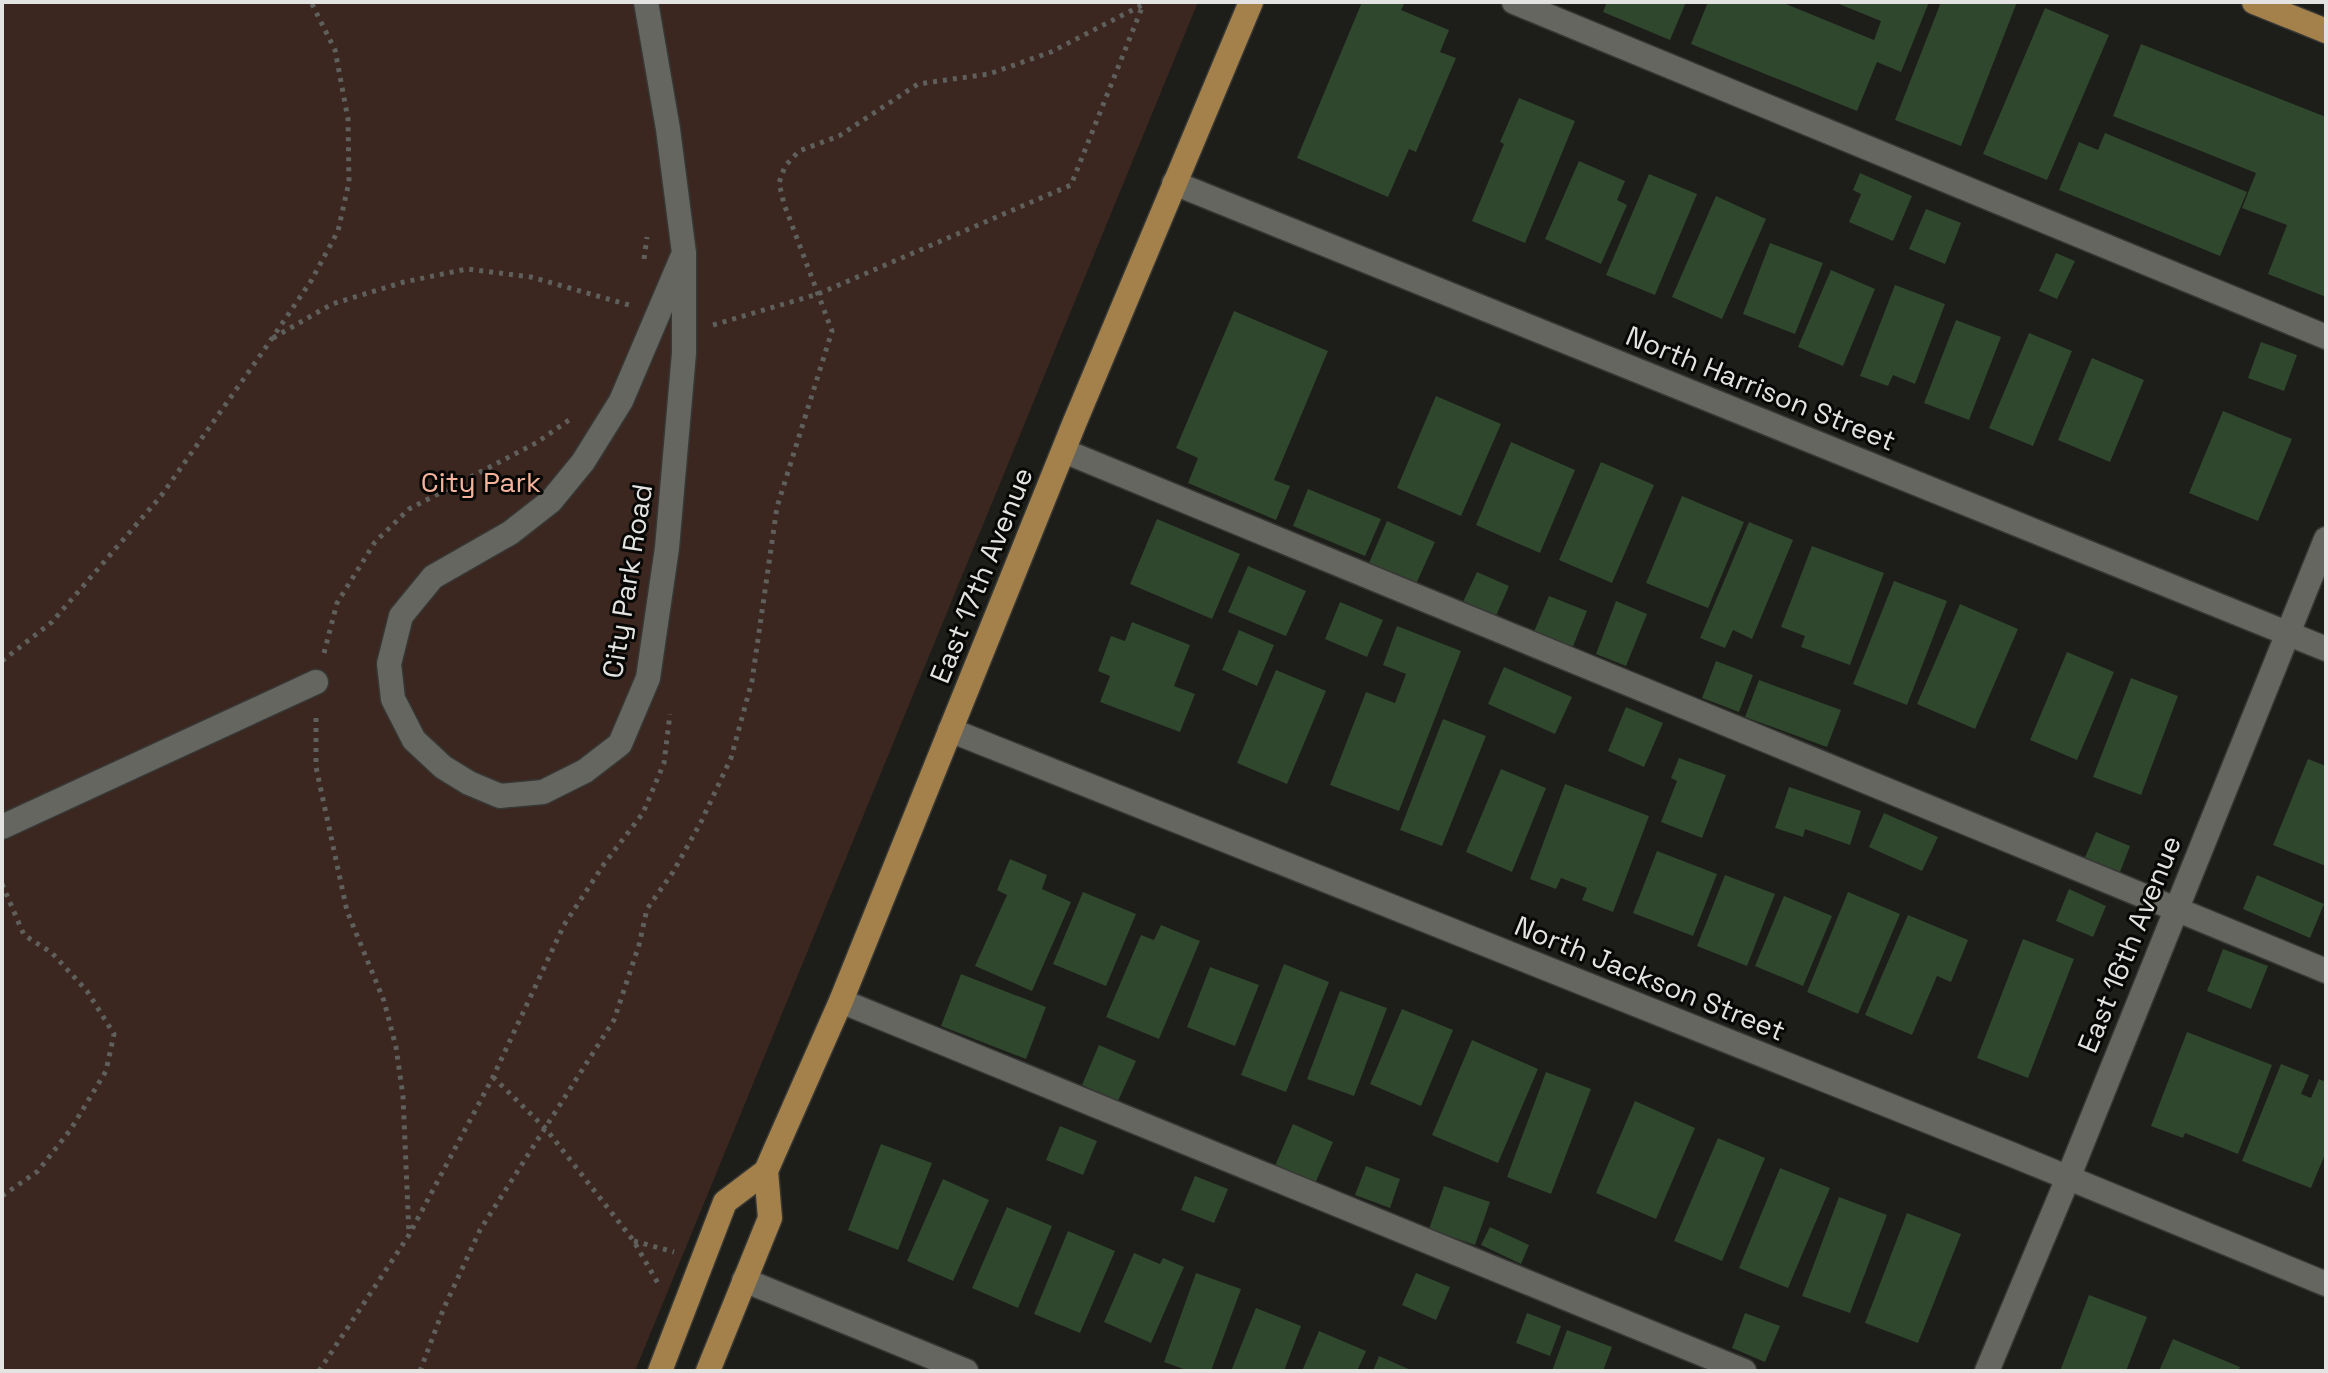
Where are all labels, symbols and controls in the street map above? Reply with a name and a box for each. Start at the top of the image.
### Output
street label: North Harrison Street [1621,317,1901,459]
street label: East 17th Avenue [921,462,1041,688]
park label: City Park [421,464,541,500]
street label: City Park Road [594,481,660,681]
street label: East 16th Avenue [2069,830,2189,1058]
street label: North Jackson Street [1509,907,1791,1049]

